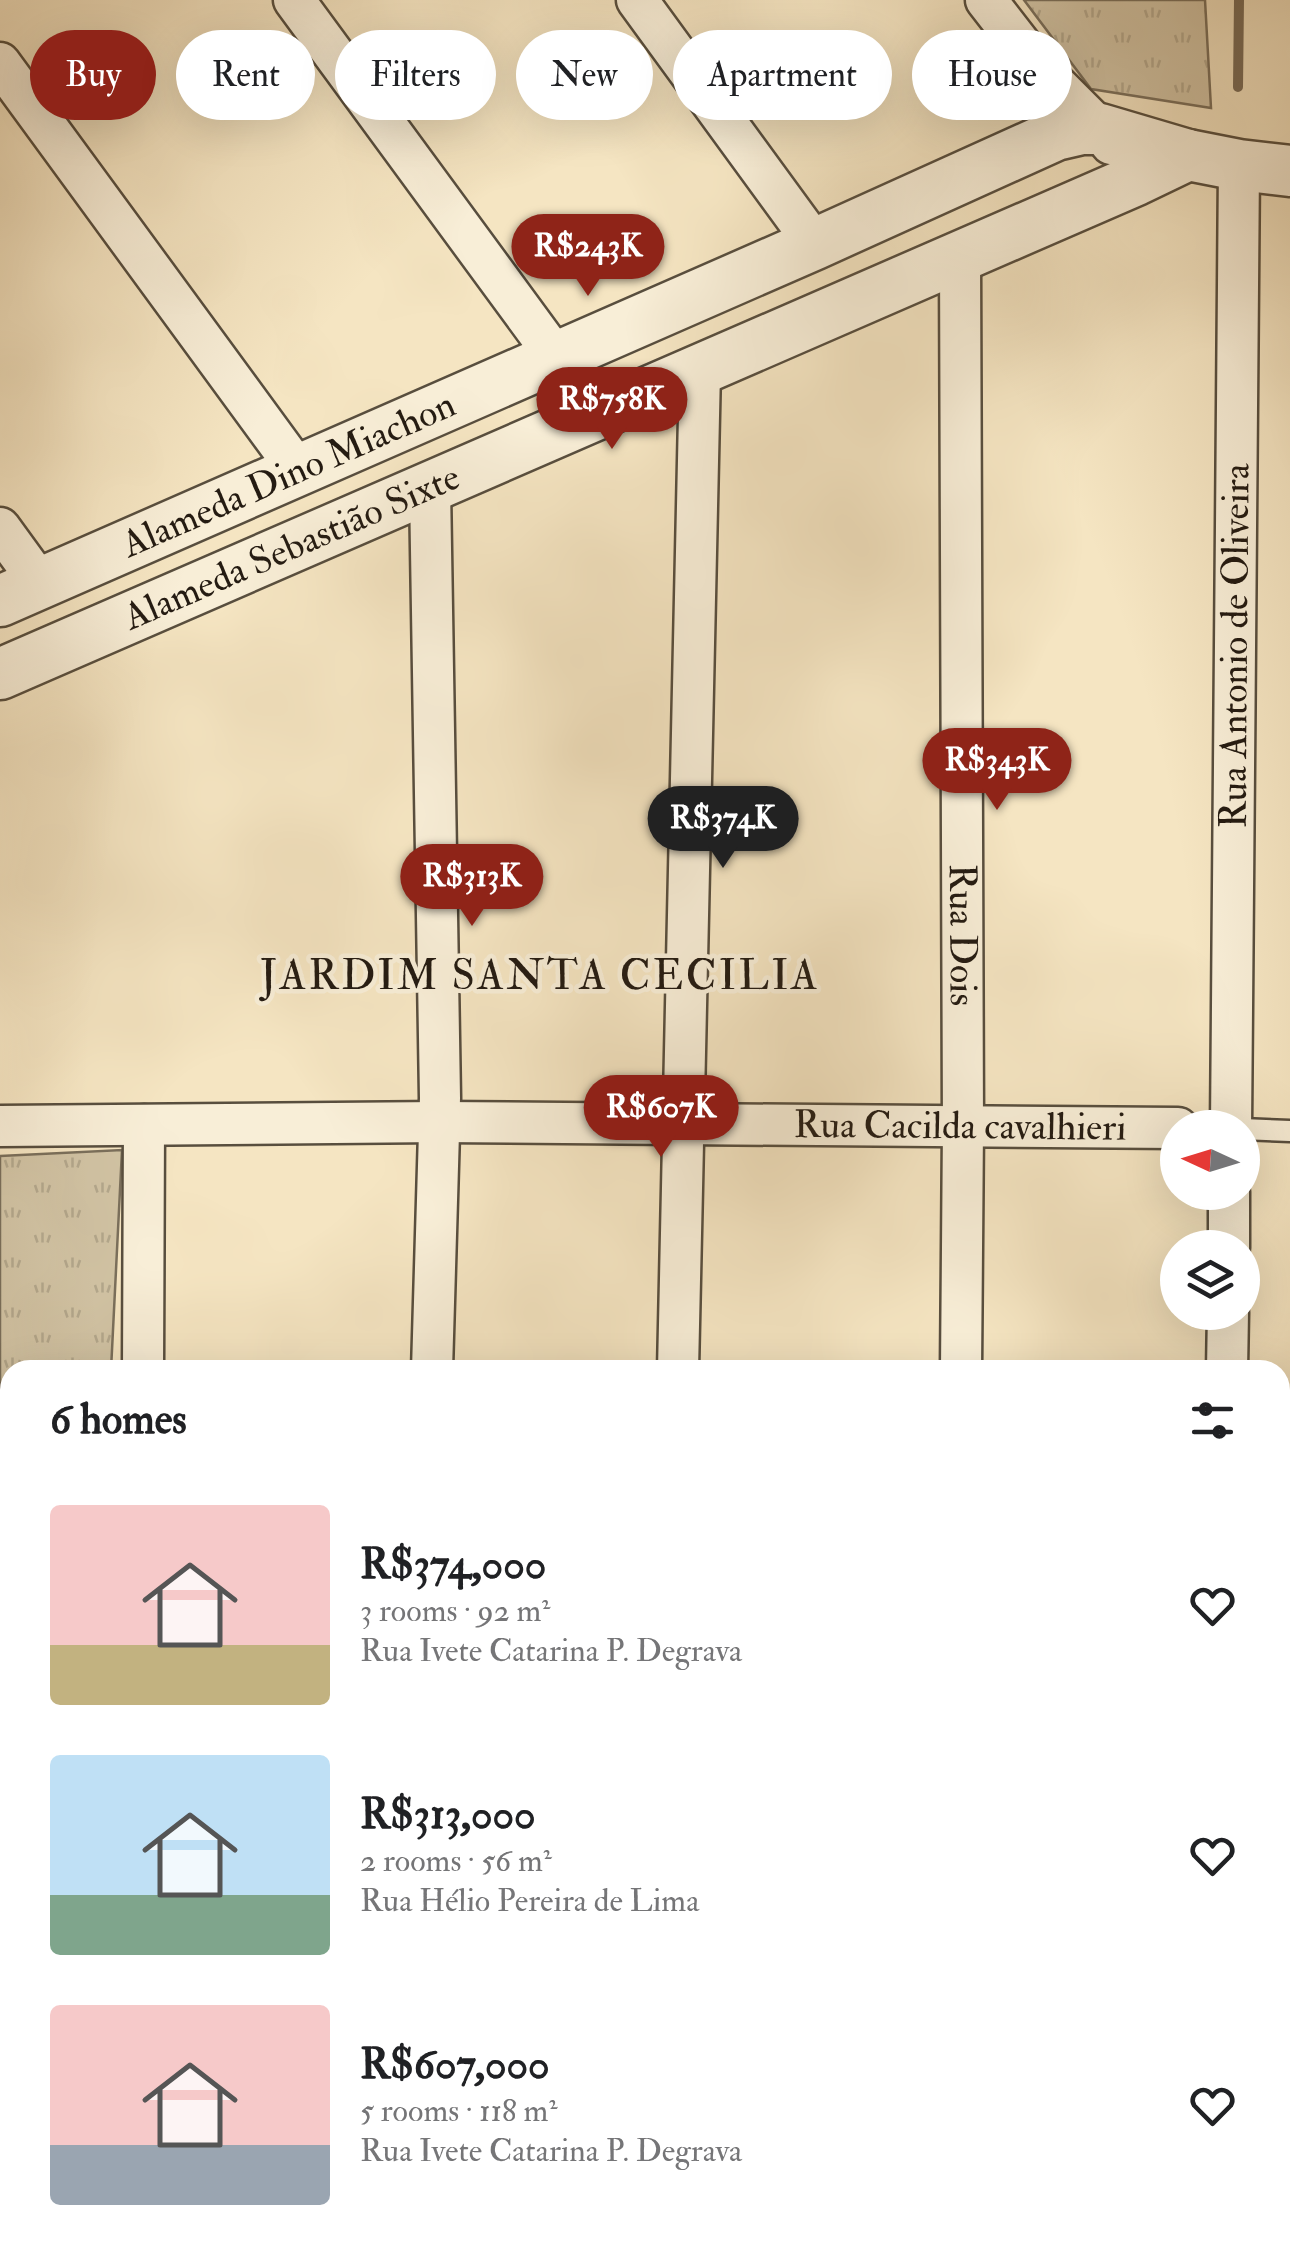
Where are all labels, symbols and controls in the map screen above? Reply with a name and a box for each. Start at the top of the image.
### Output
chip: Buy [30,30,156,120]
chip: Rent [176,30,315,120]
chip: Filters [335,30,496,120]
chip: New [516,30,653,120]
chip: Apartment [673,30,892,120]
chip: House [912,30,1072,120]
pin: R$243K [507,214,669,299]
text: R$243K [533,226,643,266]
pin: R$758K [531,367,693,452]
text: R$758K [558,379,666,419]
street label: Alameda Dino Miachon [113,380,463,569]
street label: Alameda Sebastião Sixte [115,453,467,642]
street label: Rua Antonio de Oliveira [1209,463,1261,829]
pin: R$343K [916,728,1078,813]
text: R$343K [944,740,1050,780]
pin: R$374K [642,786,804,871]
text: R$374K [670,798,776,838]
pin: R$313K [391,844,553,929]
text: R$313K [422,856,522,896]
street label: Rua Dois [938,864,987,1006]
district label: JARDIM SANTA CECILIA [259,950,820,1002]
pin: R$607K [580,1075,742,1160]
text: R$607K [606,1087,716,1127]
street label: Rua Cacilda cavalhieri [793,1101,1127,1152]
north arrow [1160,1110,1260,1210]
map controls [1160,1110,1260,1330]
button: layers [1160,1230,1260,1330]
icon: filters [1185,1393,1240,1448]
text: 6 homes [50,1394,187,1446]
text: R$374,000 [360,1539,546,1591]
icon: home [130,1545,250,1665]
icon: heart [1185,1578,1240,1633]
text: 3 rooms · 92 m² [360,1591,550,1631]
text: Rua Ivete Catarina P. Degrava [360,1631,742,1671]
text: R$313,000 [360,1789,536,1841]
icon: home [130,1795,250,1915]
icon: heart [1185,1828,1240,1883]
text: 2 rooms · 56 m² [360,1841,552,1881]
text: Rua Hélio Pereira de Lima [360,1881,699,1921]
text: R$607,000 [360,2039,550,2091]
icon: home [130,2045,250,2165]
icon: heart [1185,2078,1240,2133]
text: 5 rooms · 118 m² [360,2091,557,2131]
text: Rua Ivete Catarina P. Degrava [360,2131,742,2171]

